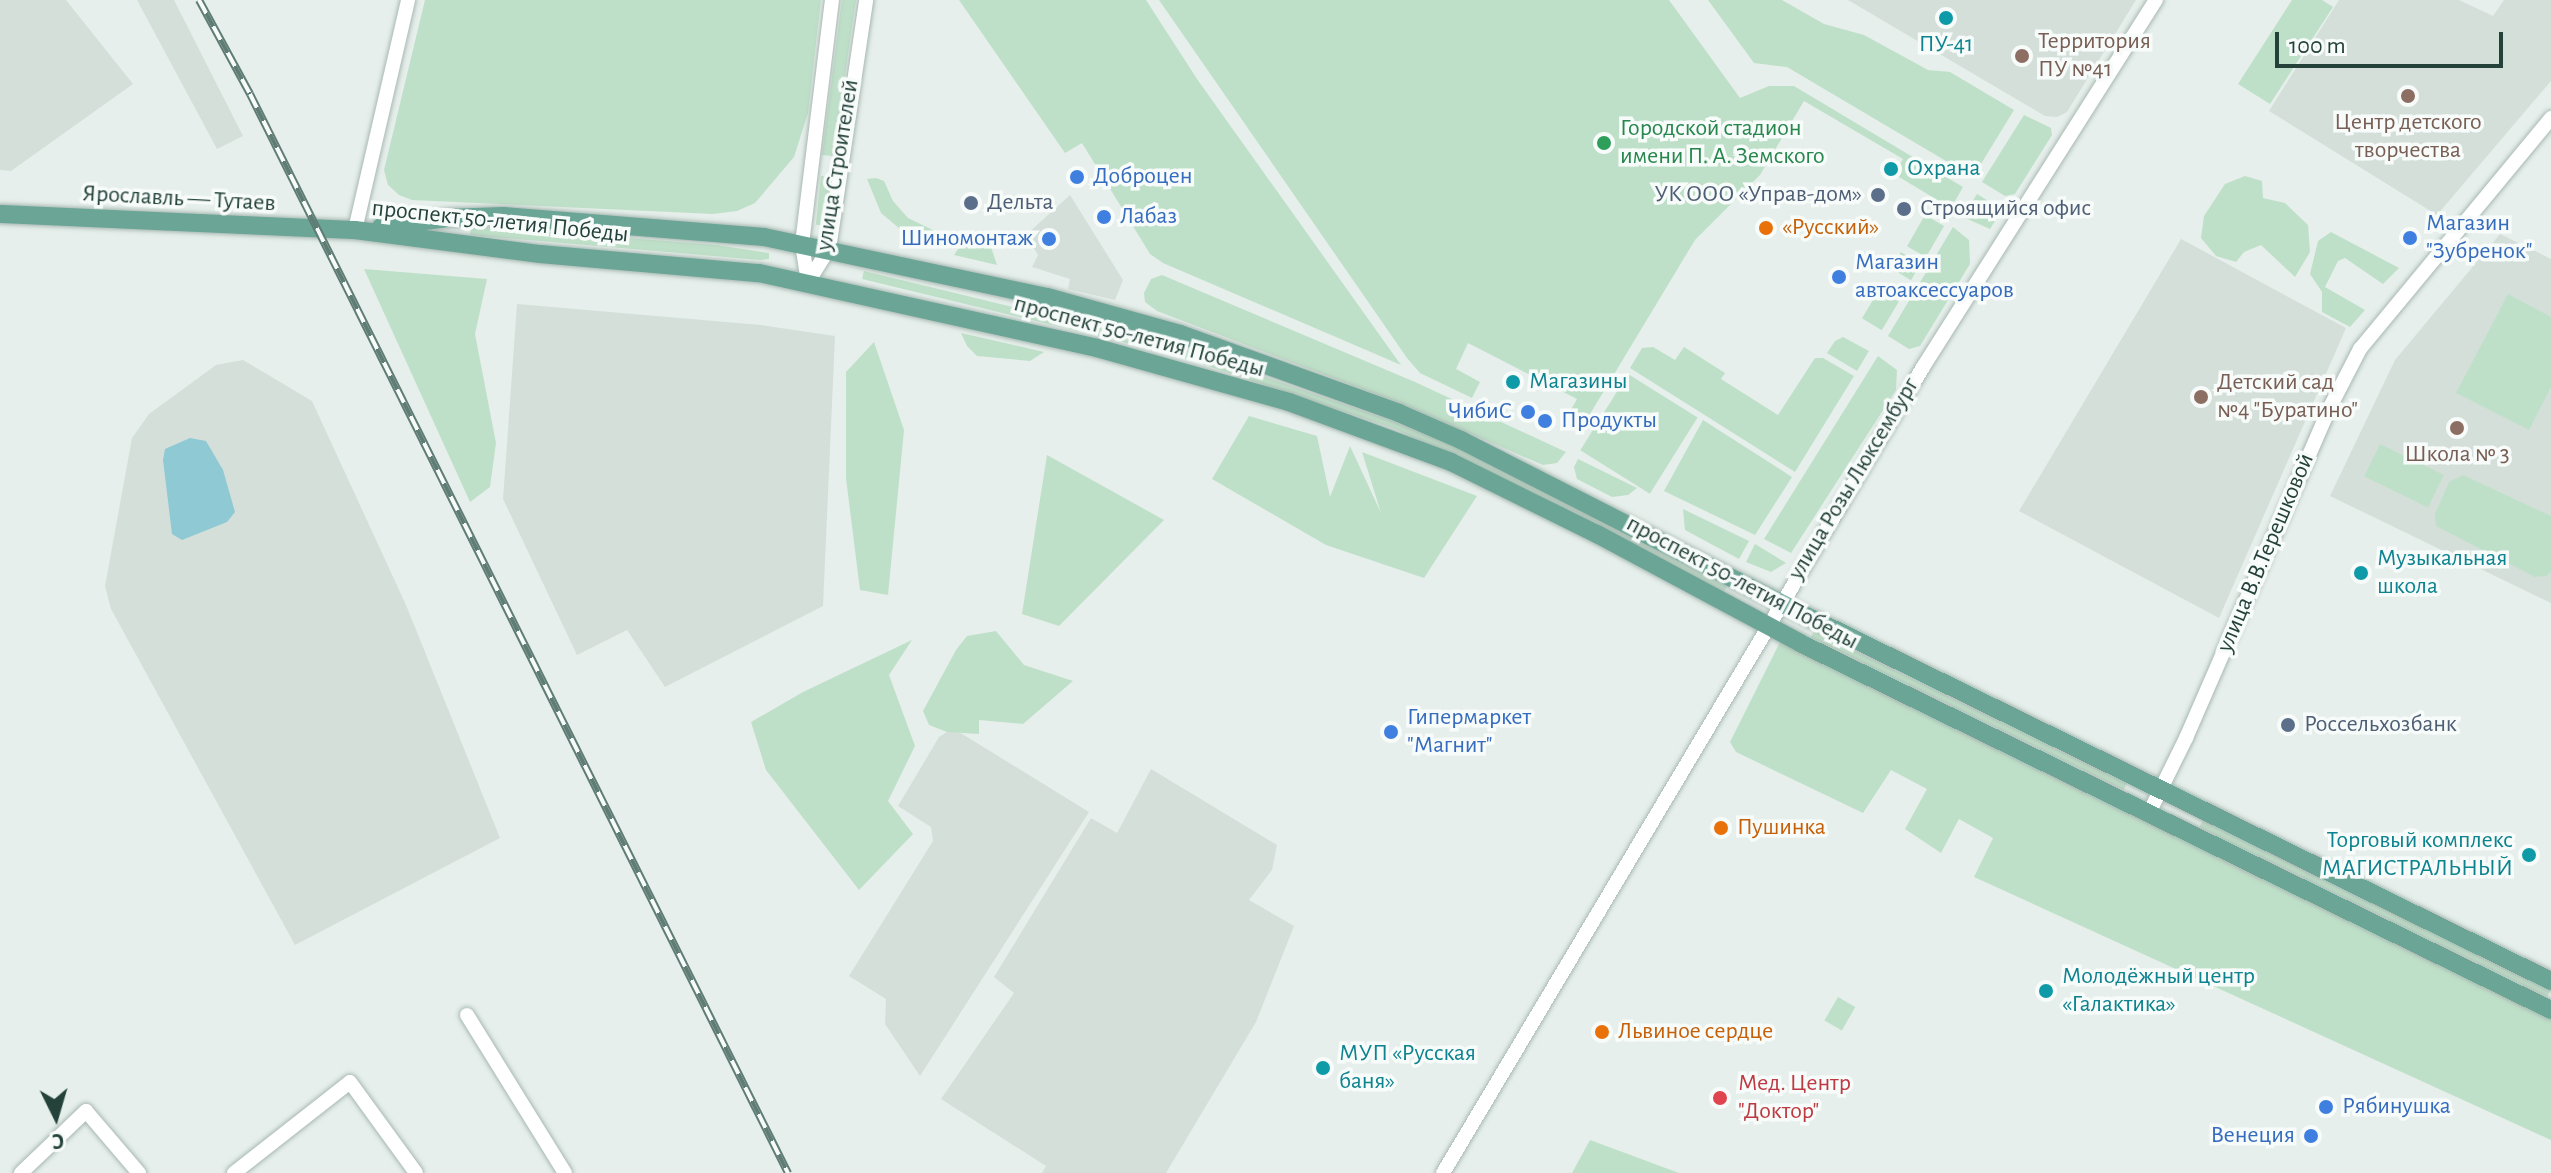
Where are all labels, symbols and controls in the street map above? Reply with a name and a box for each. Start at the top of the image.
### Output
marker: ПУ-41 [1937,9,1955,27]
scale bar [2279,16,2507,66]
place label: Территория ПУ №41 [2038,28,2151,84]
place label: ПУ-41 [1919,31,1973,59]
text: 100 m [2289,34,2346,58]
marker: Территория ПУ №41 [2013,47,2031,65]
street label: улица Строителей [810,77,866,253]
marker: Центр детского творчества [2399,87,2417,105]
place label: Центр детского творчества [2334,109,2482,165]
place label: Городской стадион имени П. А. Земского [1620,115,1825,171]
marker: Городской стадион имени П. А. Земского [1595,134,1613,152]
place label: Охрана [1907,155,1981,183]
marker: Охрана [1882,160,1900,178]
place label: Доброцен [1093,163,1193,191]
marker: Доброцен [1068,168,1086,186]
street label: Ярославль — Тутаев [82,180,276,218]
place label: УК ООО «Управ-дом» [1654,181,1862,209]
marker: УК ООО «Управ-дом» [1869,186,1887,204]
place label: Дельта [987,189,1054,217]
street label: проспект 50-летия Победы [370,194,630,250]
marker: Дельта [962,194,980,212]
place label: Строящийся офис [1920,195,2091,223]
marker: Строящийся офис [1895,200,1913,218]
place label: Лабаз [1120,203,1177,231]
marker: Лабаз [1095,208,1113,226]
place label: Магазин "Зубренок" [2426,210,2532,266]
place label: «Русский» [1782,214,1879,242]
marker: «Русский» [1757,219,1775,237]
place label: Шиномонтаж [900,225,1033,253]
marker: Магазин "Зубренок" [2401,229,2419,247]
marker: Шиномонтаж [1040,230,1058,248]
place label: Магазин автоаксессуаров [1855,249,2014,305]
marker: Магазин автоаксессуаров [1830,268,1848,286]
street label: проспект 50-летия Победы [1011,290,1267,384]
place label: Магазины [1529,368,1628,396]
place label: Детский сад №4 "Буратино" [2217,369,2358,425]
marker: Магазины [1504,373,1522,391]
street label: улица Розы Люксембург [1782,373,1926,585]
marker: Детский сад №4 "Буратино" [2192,388,2210,406]
place label: ЧибиС [1448,398,1512,426]
marker: ЧибиС [1519,403,1537,421]
place label: Продукты [1561,407,1657,435]
marker: Продукты [1536,412,1554,430]
marker: Школа № 3 [2448,419,2466,437]
place label: Школа № 3 [2404,441,2510,469]
street label: улица В.В.Терешковой [2211,449,2321,657]
street label: проспект 50-летия Победы [1621,510,1863,656]
place label: Музыкальная школа [2377,545,2508,601]
marker: Музыкальная школа [2352,564,2370,582]
place label: Гипермаркет "Магнит" [1407,704,1531,760]
place label: Россельхозбанк [2304,711,2457,739]
marker: Россельхозбанк [2279,716,2297,734]
marker: Гипермаркет "Магнит" [1382,723,1400,741]
place label: Пушинка [1737,814,1826,842]
marker: Пушинка [1712,819,1730,837]
place label: Торговый комплекс МАГИСТРАЛЬНЫЙ [2322,827,2513,883]
marker: Торговый комплекс МАГИСТРАЛЬНЫЙ [2520,846,2538,864]
place label: Молодёжный центр «Галактика» [2062,963,2255,1019]
marker: Молодёжный центр «Галактика» [2037,982,2055,1000]
place label: Львиное сердце [1618,1018,1773,1046]
marker: Львиное сердце [1593,1023,1611,1041]
place label: МУП «Русская баня» [1339,1040,1476,1096]
marker: МУП «Русская баня» [1314,1059,1332,1077]
place label: Мед. Центр "Доктор" [1738,1070,1851,1126]
north arrow [16,1077,96,1157]
marker: Мед. Центр "Доктор" [1709,1087,1731,1109]
place label: Рябинушка [2342,1093,2451,1121]
marker: Рябинушка [2317,1098,2335,1116]
place label: Венеция [2210,1122,2295,1150]
marker: Венеция [2302,1127,2320,1145]
text: С [51,1129,65,1152]

